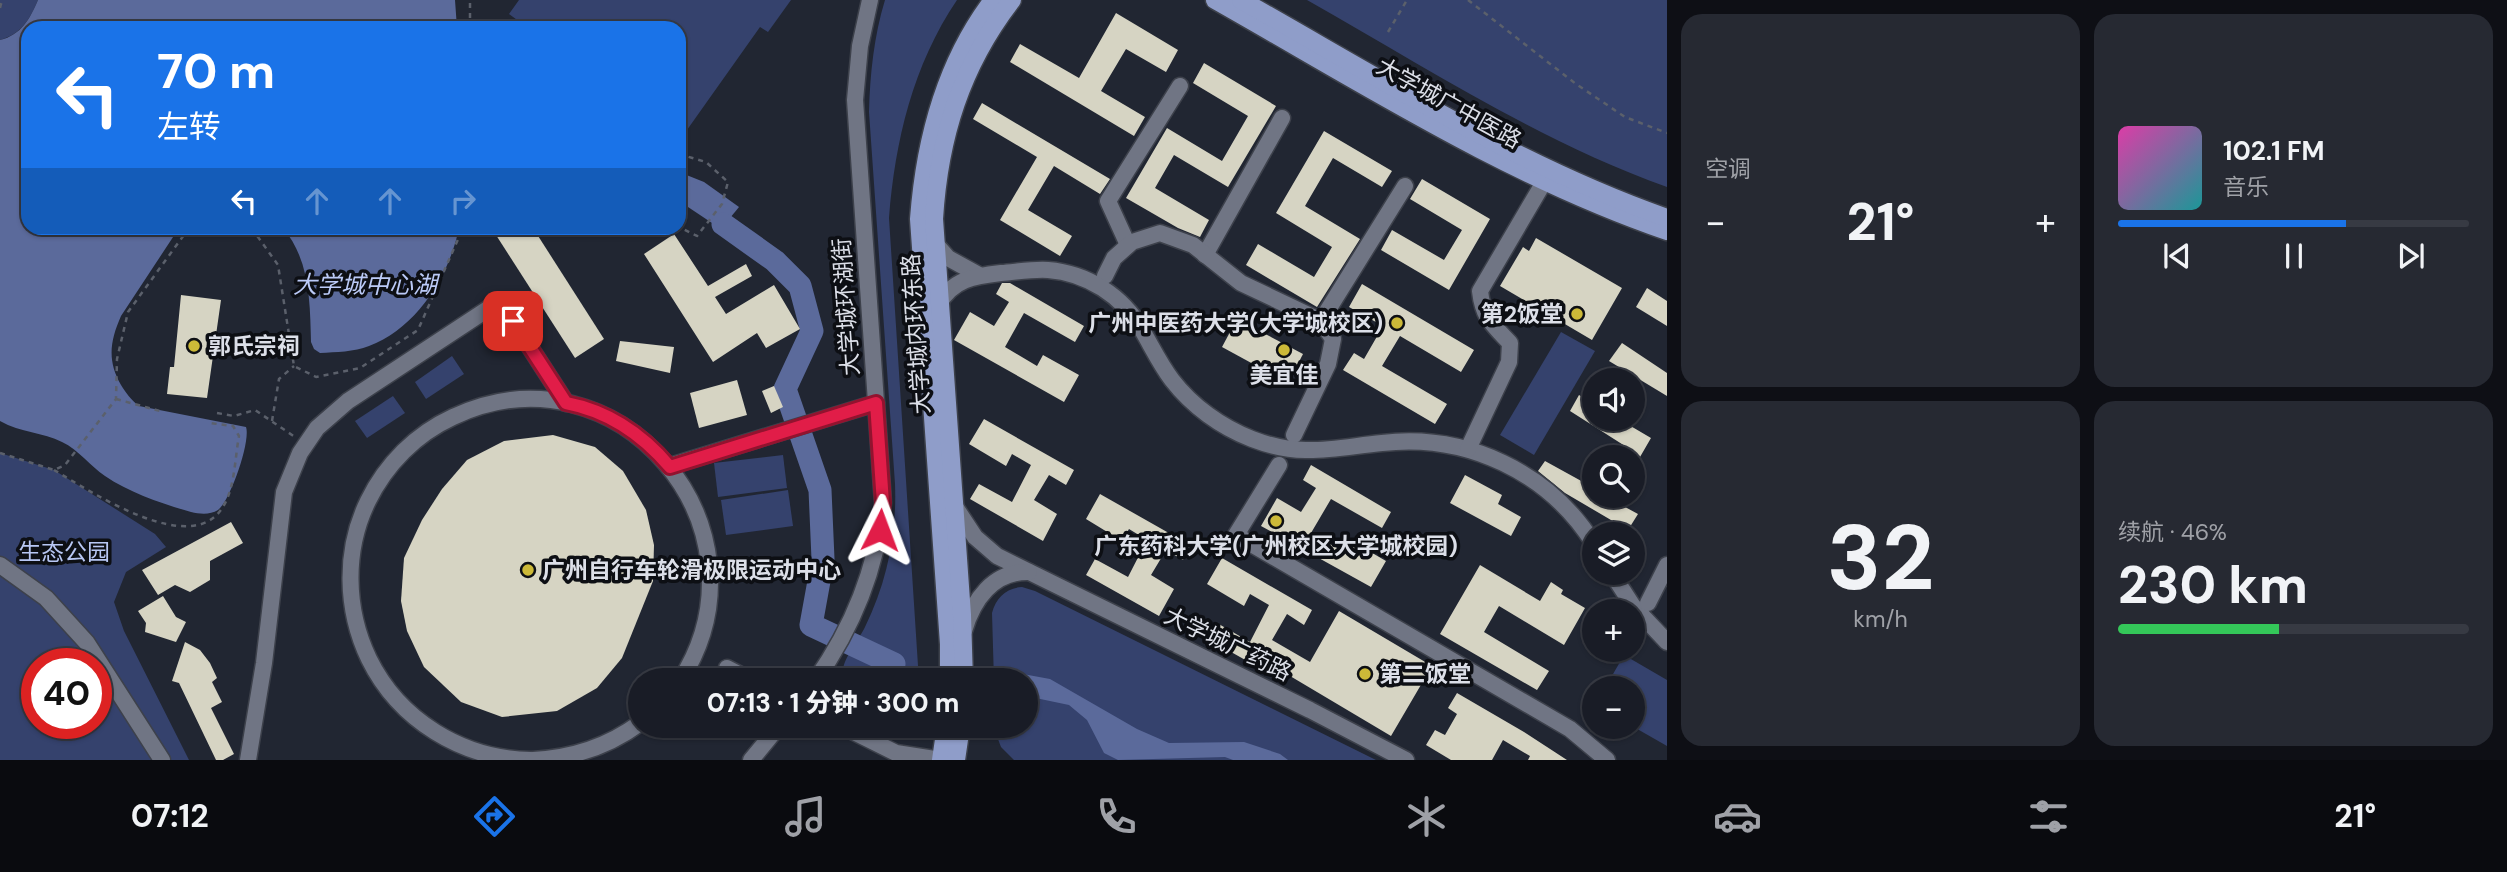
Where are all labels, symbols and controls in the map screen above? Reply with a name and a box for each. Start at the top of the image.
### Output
text: 70 m [157,39,275,103]
icon: left [42,49,133,140]
street label: 大学城广中医路 [1371,51,1527,155]
text: 左转 [157,106,221,148]
text: 102.1 FM [2223,134,2324,168]
text: 空调 [1705,154,1751,184]
text: 音乐 [2223,172,2269,202]
icon: left [225,182,263,220]
icon: ahead [298,182,336,220]
icon: ahead [371,182,409,220]
icon: right [444,182,482,220]
text: 21° [1846,188,1915,256]
text: − [1705,197,1726,247]
text: + [2035,197,2056,247]
street label: 大学城环湖街 [826,237,866,377]
icon: previous [2158,237,2196,275]
icon: pause [2275,237,2313,275]
icon: next [2392,237,2430,275]
street label: 大学城内环东路 [895,253,937,415]
water label: 大学城中心湖 [293,269,441,300]
pin [483,291,543,351]
place label: 第2饭堂 [1481,299,1563,329]
icon: arrive [494,302,532,340]
marker: 第2饭堂 [1569,306,1585,322]
place label: 广州中医药大学(大学城校区) [1088,308,1383,338]
marker: 广州中医药大学(大学城校区) [1389,315,1405,331]
place label: 郭氏宗祠 [208,331,300,361]
marker: 郭氏宗祠 [186,338,202,354]
marker: 美宜佳 [1276,342,1292,358]
place label: 美宜佳 [1250,360,1319,390]
map controls [1582,368,1645,739]
button: sound [1582,368,1645,431]
button: search [1582,445,1645,508]
position arrow [843,493,917,567]
text: 32 [1827,499,1934,617]
marker: 广东药科大学(广州校区大学城校园) [1268,513,1284,529]
text: 续航 · 46% [2118,517,2227,547]
button: layers [1582,522,1645,585]
place label: 广东药科大学(广州校区大学城校园) [1094,531,1458,561]
park label: 生态公园 [18,537,110,567]
text: 230 km [2118,551,2308,619]
place label: 广州自行车轮滑极限运动中心 [542,555,841,585]
marker: 广州自行车轮滑极限运动中心 [520,562,536,578]
button: + [1582,599,1645,662]
street label: 大学城广药路 [1159,600,1297,688]
text: km/h [1853,604,1908,634]
speed limit sign: 40 [21,648,112,739]
place label: 第二饭堂 [1379,659,1471,689]
marker: 第二饭堂 [1357,666,1373,682]
button: − [1582,676,1645,739]
text: 07:13 · 1 分钟 · 300 m [707,686,959,720]
icon: directions [470,792,519,841]
icon: music [781,792,830,841]
icon: phone [1092,792,1141,841]
icon: climate [1402,792,1451,841]
icon: car [1713,792,1762,841]
icon: filters [2024,792,2073,841]
text: 07:12 [131,795,209,837]
text: 21° [2334,795,2376,837]

